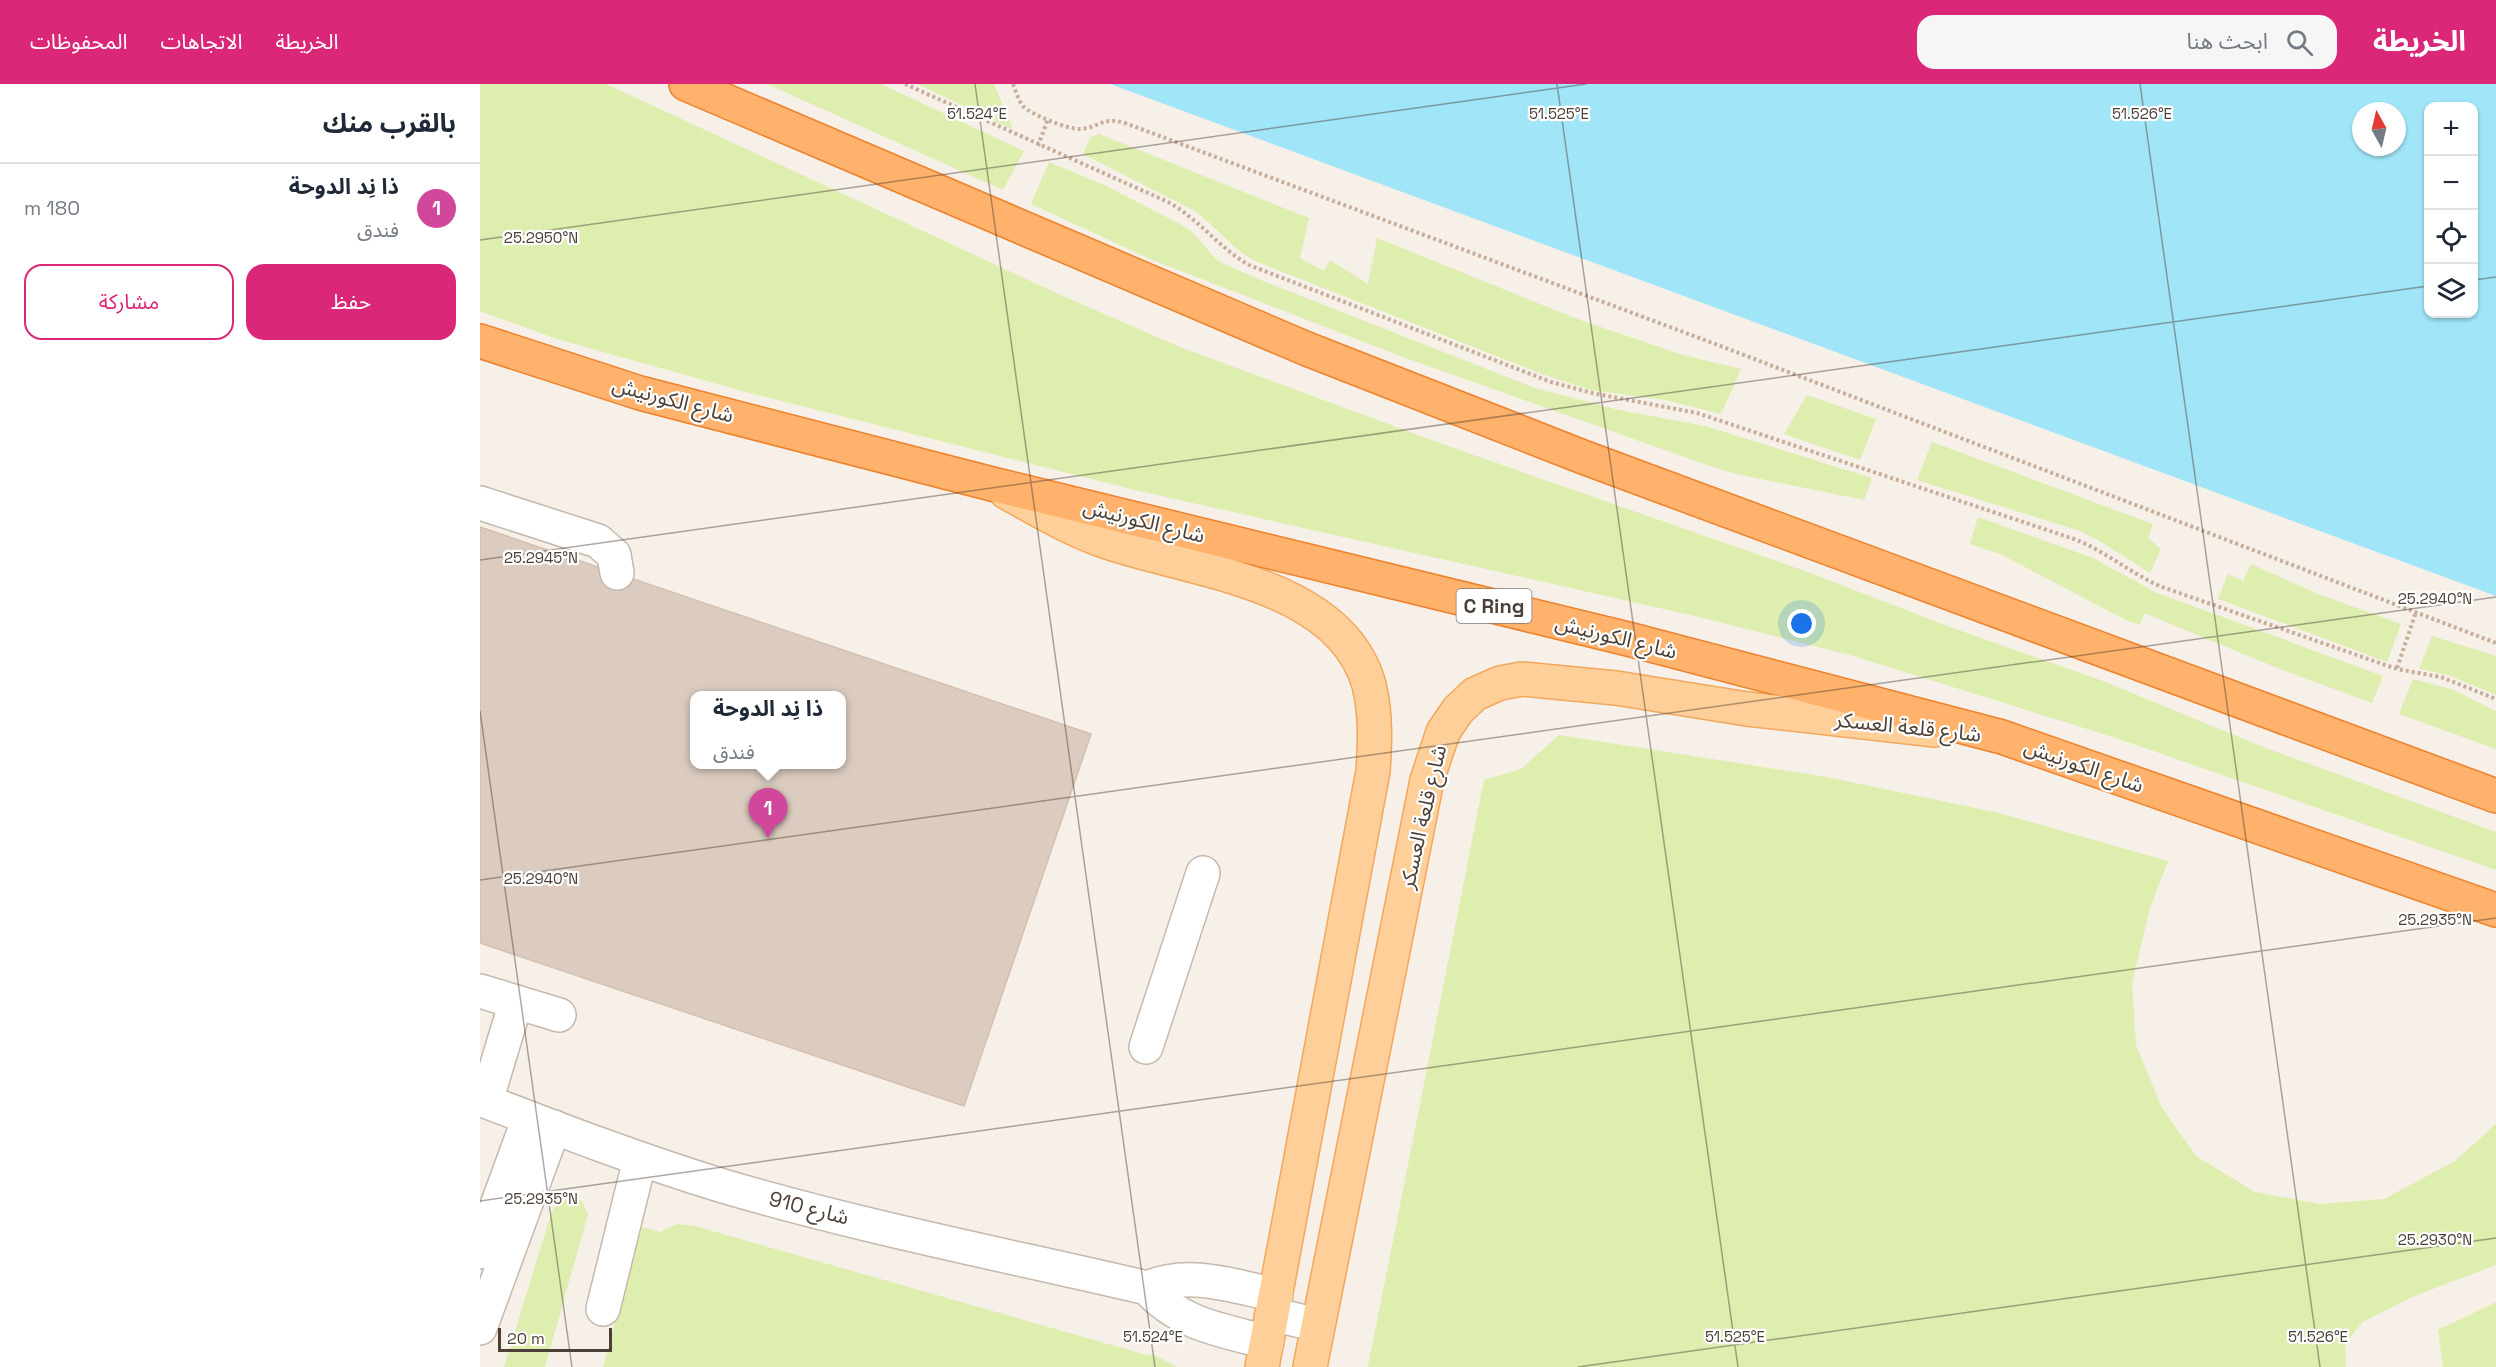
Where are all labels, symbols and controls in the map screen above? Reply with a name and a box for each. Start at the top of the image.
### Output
search box [1917,15,2337,69]
text: الخريطة [2373,23,2466,59]
icon: search [2283,26,2316,59]
text: ابحث هنا [2187,27,2268,55]
text: المحفوظات [30,28,127,55]
text: الاتجاهات [160,28,242,55]
text: الخريطة [275,28,338,55]
north arrow [2352,102,2406,156]
map controls [2424,102,2478,318]
button: + [2424,102,2478,156]
text: 51.524°E [947,104,1007,123]
text: 51.525°E [1529,104,1589,123]
text: 51.526°E [2112,104,2172,123]
text: بالقرب منك [323,106,456,140]
button: − [2424,156,2478,210]
text: ذا نِد الدوحة [289,172,399,200]
text: 180 m [24,195,80,221]
text: 1 [432,195,441,221]
button: locate [2424,210,2478,264]
text: فندق [357,217,399,243]
text: 25.2950°N [504,228,578,247]
button: مشاركة [24,264,234,340]
button: حفظ [246,264,456,340]
button: layers [2424,264,2478,318]
street label: شارع الكورنيش [609,370,737,431]
street label: شارع الكورنيش [1080,492,1208,551]
text: 25.2945°N [504,548,578,567]
road number: C Ring [1456,589,1532,623]
text: 25.2940°N [2398,589,2472,608]
street label: شارع الكورنيش [1552,608,1680,667]
your location [1787,609,1816,638]
popup [690,691,846,769]
text: ذا نِد الدوحة [713,694,823,722]
street label: شارع قلعة العسكر [1832,705,1982,750]
street label: شارع الكورنيش [2020,732,2147,800]
text: فندق [713,739,755,765]
street label: شارع قلعة العسكر [1393,742,1454,893]
pin: 1 [748,788,788,838]
text: 25.2940°N [504,869,578,888]
text: 25.2935°N [2398,910,2472,929]
street label: شارع 910 [766,1185,852,1232]
text: 25.2935°N [504,1189,578,1208]
text: 25.2930°N [2398,1230,2472,1249]
scale bar [498,1325,612,1352]
text: 51.524°E [1123,1327,1183,1346]
text: 51.525°E [1705,1327,1765,1346]
text: 51.526°E [2288,1327,2348,1346]
text: 20 m [507,1328,545,1349]

